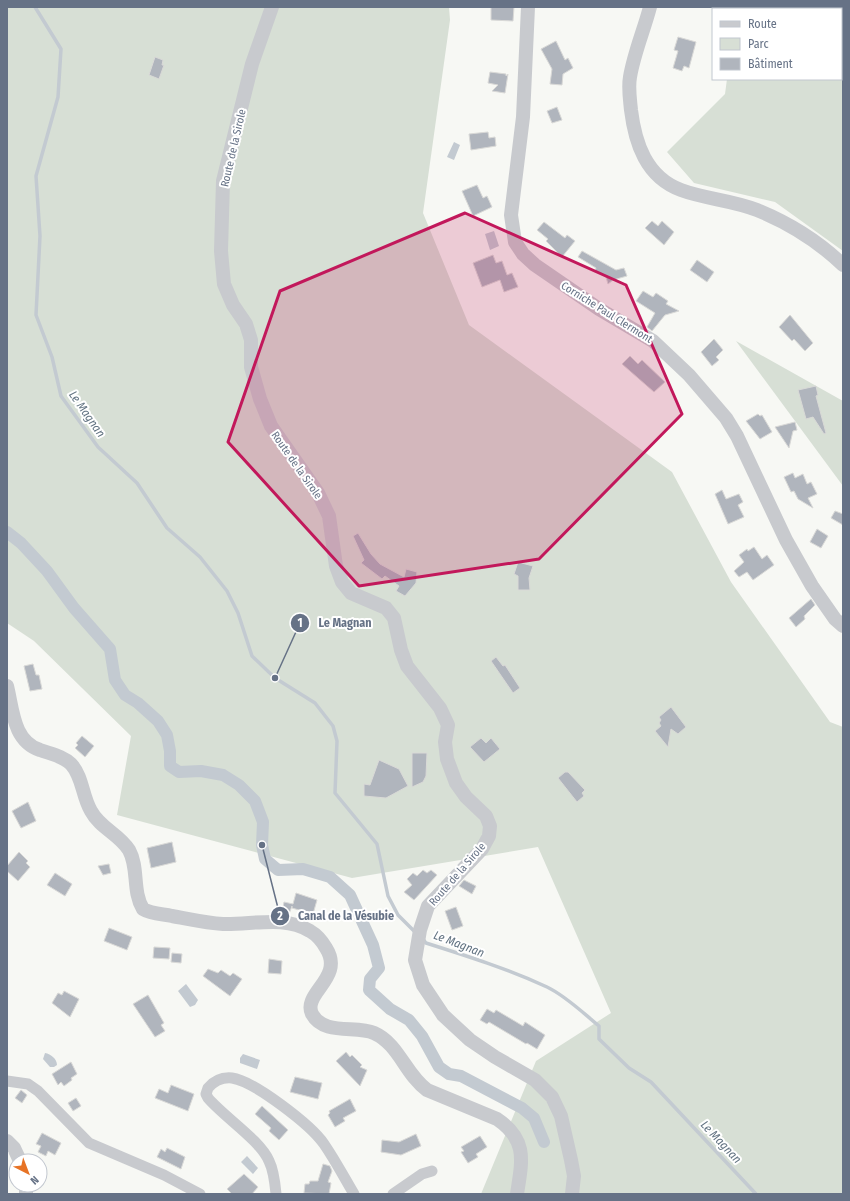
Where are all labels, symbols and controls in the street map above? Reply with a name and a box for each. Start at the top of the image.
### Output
legend [712,8,842,80]
text: Route [748,17,777,31]
text: Parc [748,37,769,51]
text: Bâtiment [748,57,793,71]
street label: Route de la Sirole [218,108,249,188]
street label: Corniche Paul Clermont [559,279,655,346]
water label: Le Magnan [66,388,108,440]
street label: Route de la Sirole [268,429,325,502]
callout: Le Magnan [290,611,379,635]
text: 1 [297,616,303,630]
text: Le Magnan [319,616,371,630]
street label: Route de la Sirole [426,840,488,909]
callout: Canal de la Vésubie [270,904,402,928]
text: 2 [276,909,283,923]
text: Canal de la Vésubie [298,909,394,923]
water label: Le Magnan [432,928,486,960]
water label: Le Magnan [698,1118,744,1166]
north arrow [8,1153,48,1193]
text: N [28,1173,41,1187]

